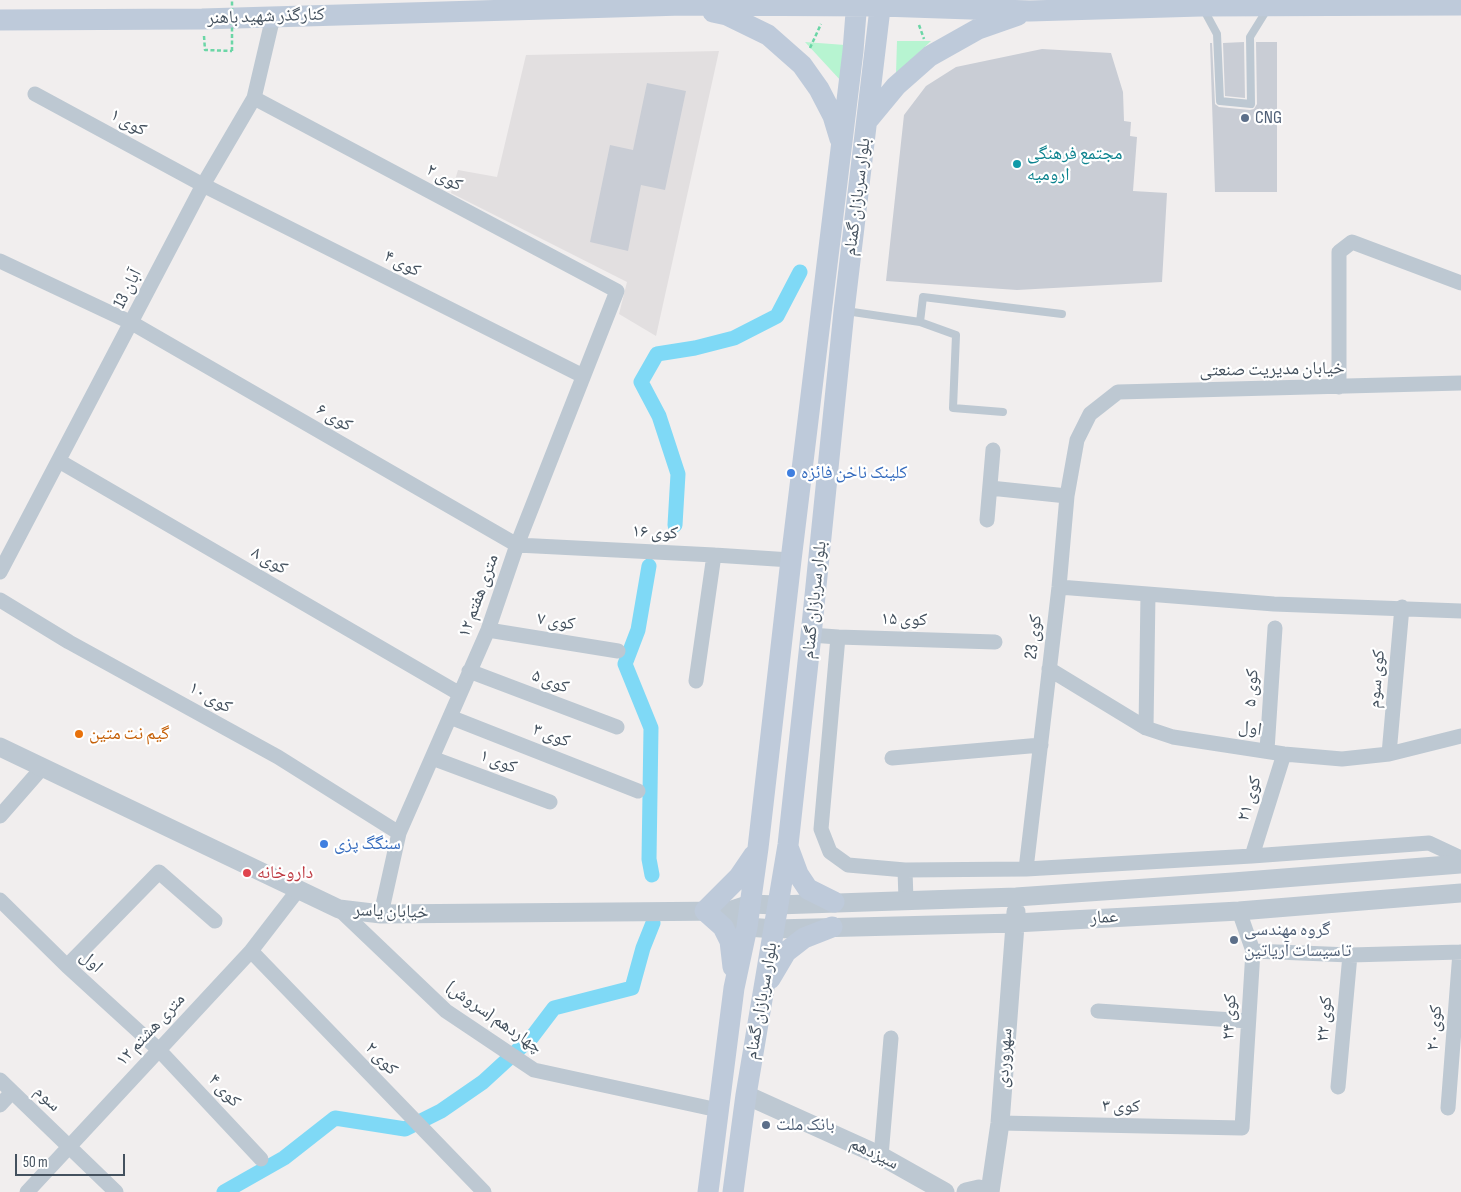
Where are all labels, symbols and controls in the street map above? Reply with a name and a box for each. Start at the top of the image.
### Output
street label: کنارگذر شهید باهنر [207,4,325,30]
street label: کوی ۱ [106,105,150,141]
place label: CNG [1255,107,1282,129]
marker: CNG [1239,112,1251,124]
street label: بلوار سربازان گمنام [840,137,876,257]
place label: مجتمع فرهنگی ارومیه [1027,143,1122,186]
marker: مجتمع فرهنگی ارومیه [1011,158,1023,170]
street label: کوی ۲ [422,160,466,196]
street label: کوی ۴ [380,246,424,282]
street label: 13 آبان [109,266,147,312]
street label: خیابان مدیریت صنعتی [1199,358,1345,382]
street label: کوی ۶ [312,399,356,437]
place label: کلینک ناخن فائزه [801,462,907,484]
marker: کلینک ناخن فائزه [785,467,797,479]
street label: کوی ۱۶ [631,521,679,545]
street label: بلوار سربازان گمنام [798,540,832,660]
street label: کوی ۸ [247,542,291,580]
street label: ۱۲ متری هفتم [454,551,504,641]
street label: کوی ۷ [536,608,576,636]
street label: کوی ۱۵ [881,608,927,632]
street label: کوی 23 [1021,613,1047,661]
street label: کوی سوم [1364,649,1390,709]
street label: کوی ۵ [528,665,572,699]
street label: کوی ۵ [1240,668,1264,708]
street label: کوی ۱۰ [185,677,235,719]
street label: اول [1237,717,1263,741]
street label: کوی ۳ [529,719,573,753]
place label: گیم نت متین [89,723,170,745]
marker: گیم نت متین [73,728,85,740]
street label: کوی ۱ [476,745,520,779]
street label: کوی ۲۱ [1233,774,1267,824]
place label: سنگگ پزی [334,833,401,855]
marker: سنگگ پزی [318,838,330,850]
place label: داروخانه [257,862,313,884]
marker: داروخانه [241,867,253,879]
street label: خیابان یاسر [353,900,429,924]
street label: عمار [1089,906,1119,930]
place label: گروه مهندسی تاسیسات آریاتین [1244,919,1351,962]
marker: گروه مهندسی تاسیسات آریاتین [1228,934,1240,946]
street label: بلوار سربازان گمنام [741,941,783,1061]
street label: اول [75,946,107,978]
street label: چهاردهم (سروش) [442,977,546,1059]
street label: ۱۲ متری هشتم [112,989,190,1071]
street label: کوی ۲۴ [1218,993,1242,1041]
street label: کوی ۲۲ [1312,995,1338,1043]
street label: کوی ۲۰ [1422,1004,1448,1052]
street label: سهروردی [992,1027,1018,1089]
street label: کوی ۲ [360,1038,402,1080]
street label: کوی ۴ [203,1070,245,1112]
street label: سوم [29,1081,65,1117]
street label: کوی ۳ [1102,1096,1140,1118]
place label: بانک ملت [776,1114,835,1136]
marker: بانک ملت [760,1119,772,1131]
street label: سیزدهم [846,1133,902,1175]
scale bar [18,1144,128,1176]
text: 50 m [23,1153,48,1172]

